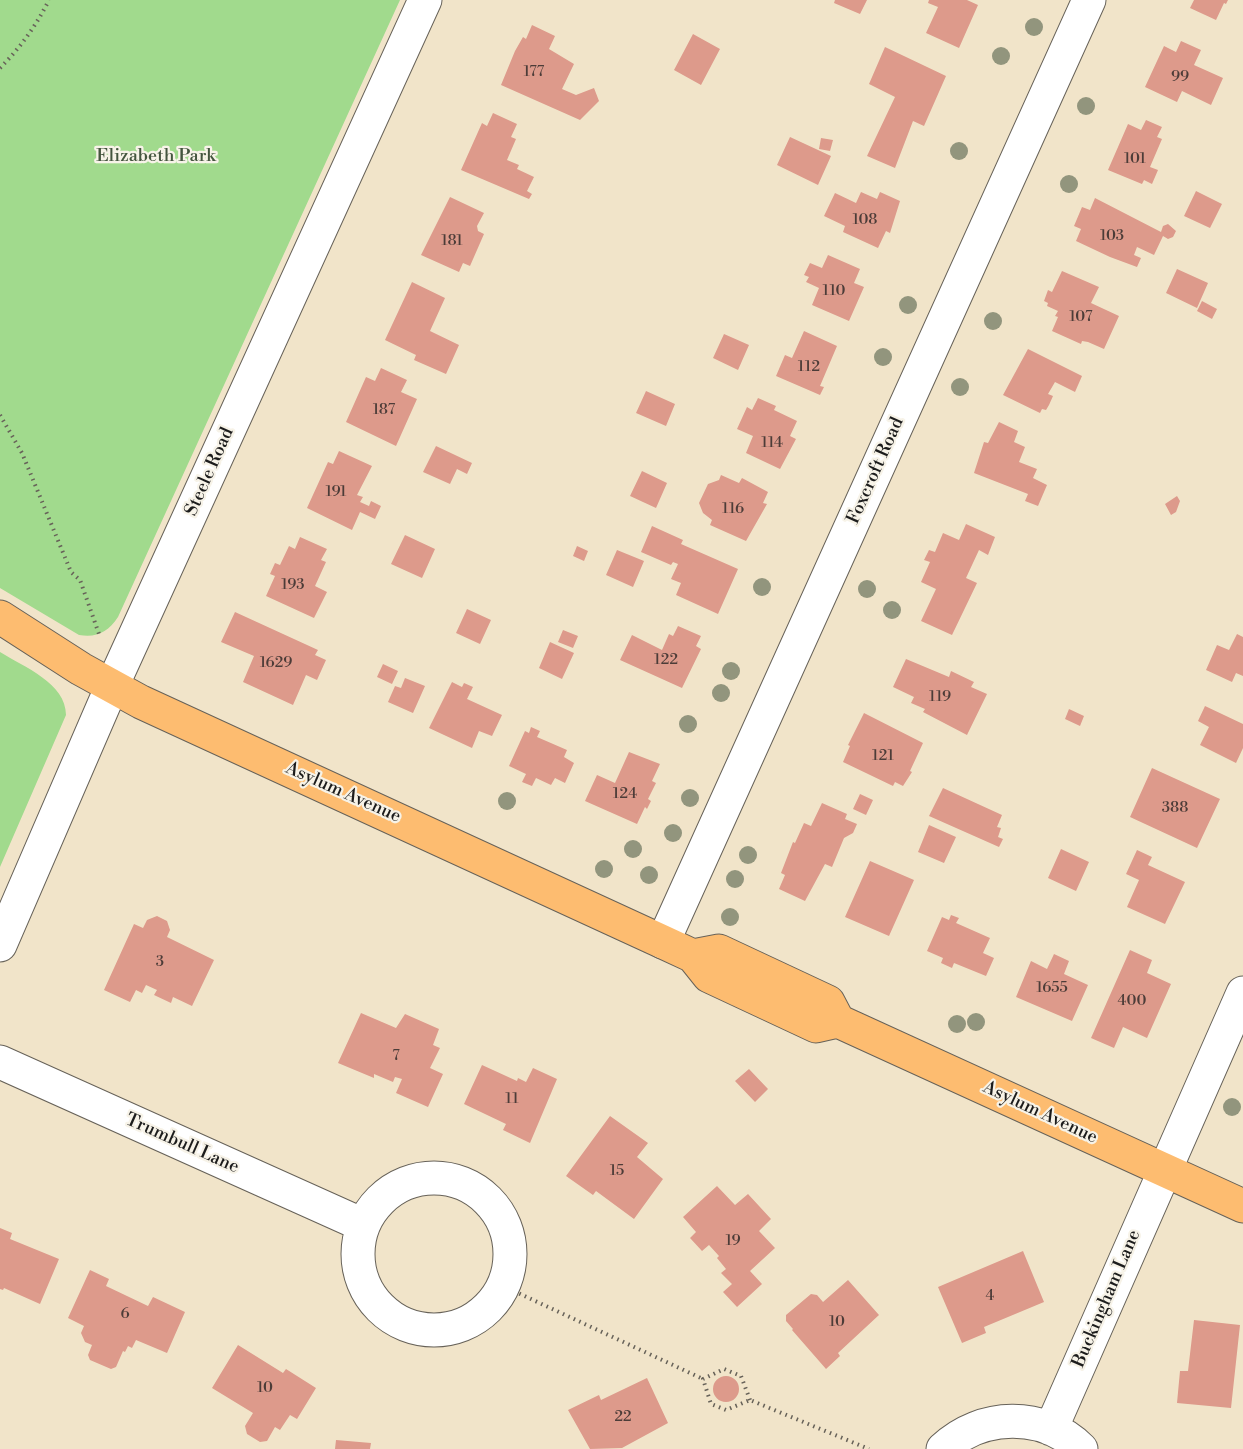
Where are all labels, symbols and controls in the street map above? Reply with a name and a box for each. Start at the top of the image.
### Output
house number: 177 [524,63,544,81]
house number: 99 [1171,68,1189,86]
park label: Elizabeth Park [96,146,216,168]
house number: 101 [1124,150,1146,168]
house number: 108 [852,211,878,229]
house number: 103 [1100,227,1124,245]
house number: 181 [441,232,463,250]
house number: 110 [823,282,845,300]
house number: 107 [1069,308,1093,326]
house number: 112 [798,358,820,376]
house number: 187 [373,401,395,419]
street label: Foxcroft Road [843,414,909,528]
street label: Steele Road [181,424,239,520]
house number: 114 [761,434,783,452]
house number: 191 [326,483,346,501]
house number: 116 [722,500,744,518]
house number: 193 [281,576,305,594]
house number: 122 [654,651,678,669]
house number: 1629 [260,654,292,672]
house number: 119 [929,688,951,706]
house number: 121 [872,747,894,765]
street label: Asylum Avenue [282,758,404,828]
house number: 124 [613,785,637,803]
house number: 388 [1162,799,1188,817]
house number: 3 [156,953,164,971]
house number: 1655 [1036,979,1068,997]
house number: 400 [1118,992,1146,1010]
house number: 7 [392,1047,400,1065]
street label: Asylum Avenue [979,1077,1101,1149]
house number: 11 [505,1090,519,1108]
street label: Trumbull Lane [122,1109,242,1179]
house number: 15 [610,1162,624,1180]
street label: Buckingham Lane [1068,1227,1146,1371]
house number: 19 [725,1232,741,1250]
house number: 4 [986,1287,994,1305]
house number: 6 [120,1305,130,1323]
house number: 10 [829,1313,845,1331]
house number: 10 [257,1379,273,1397]
house number: 22 [614,1408,632,1426]

